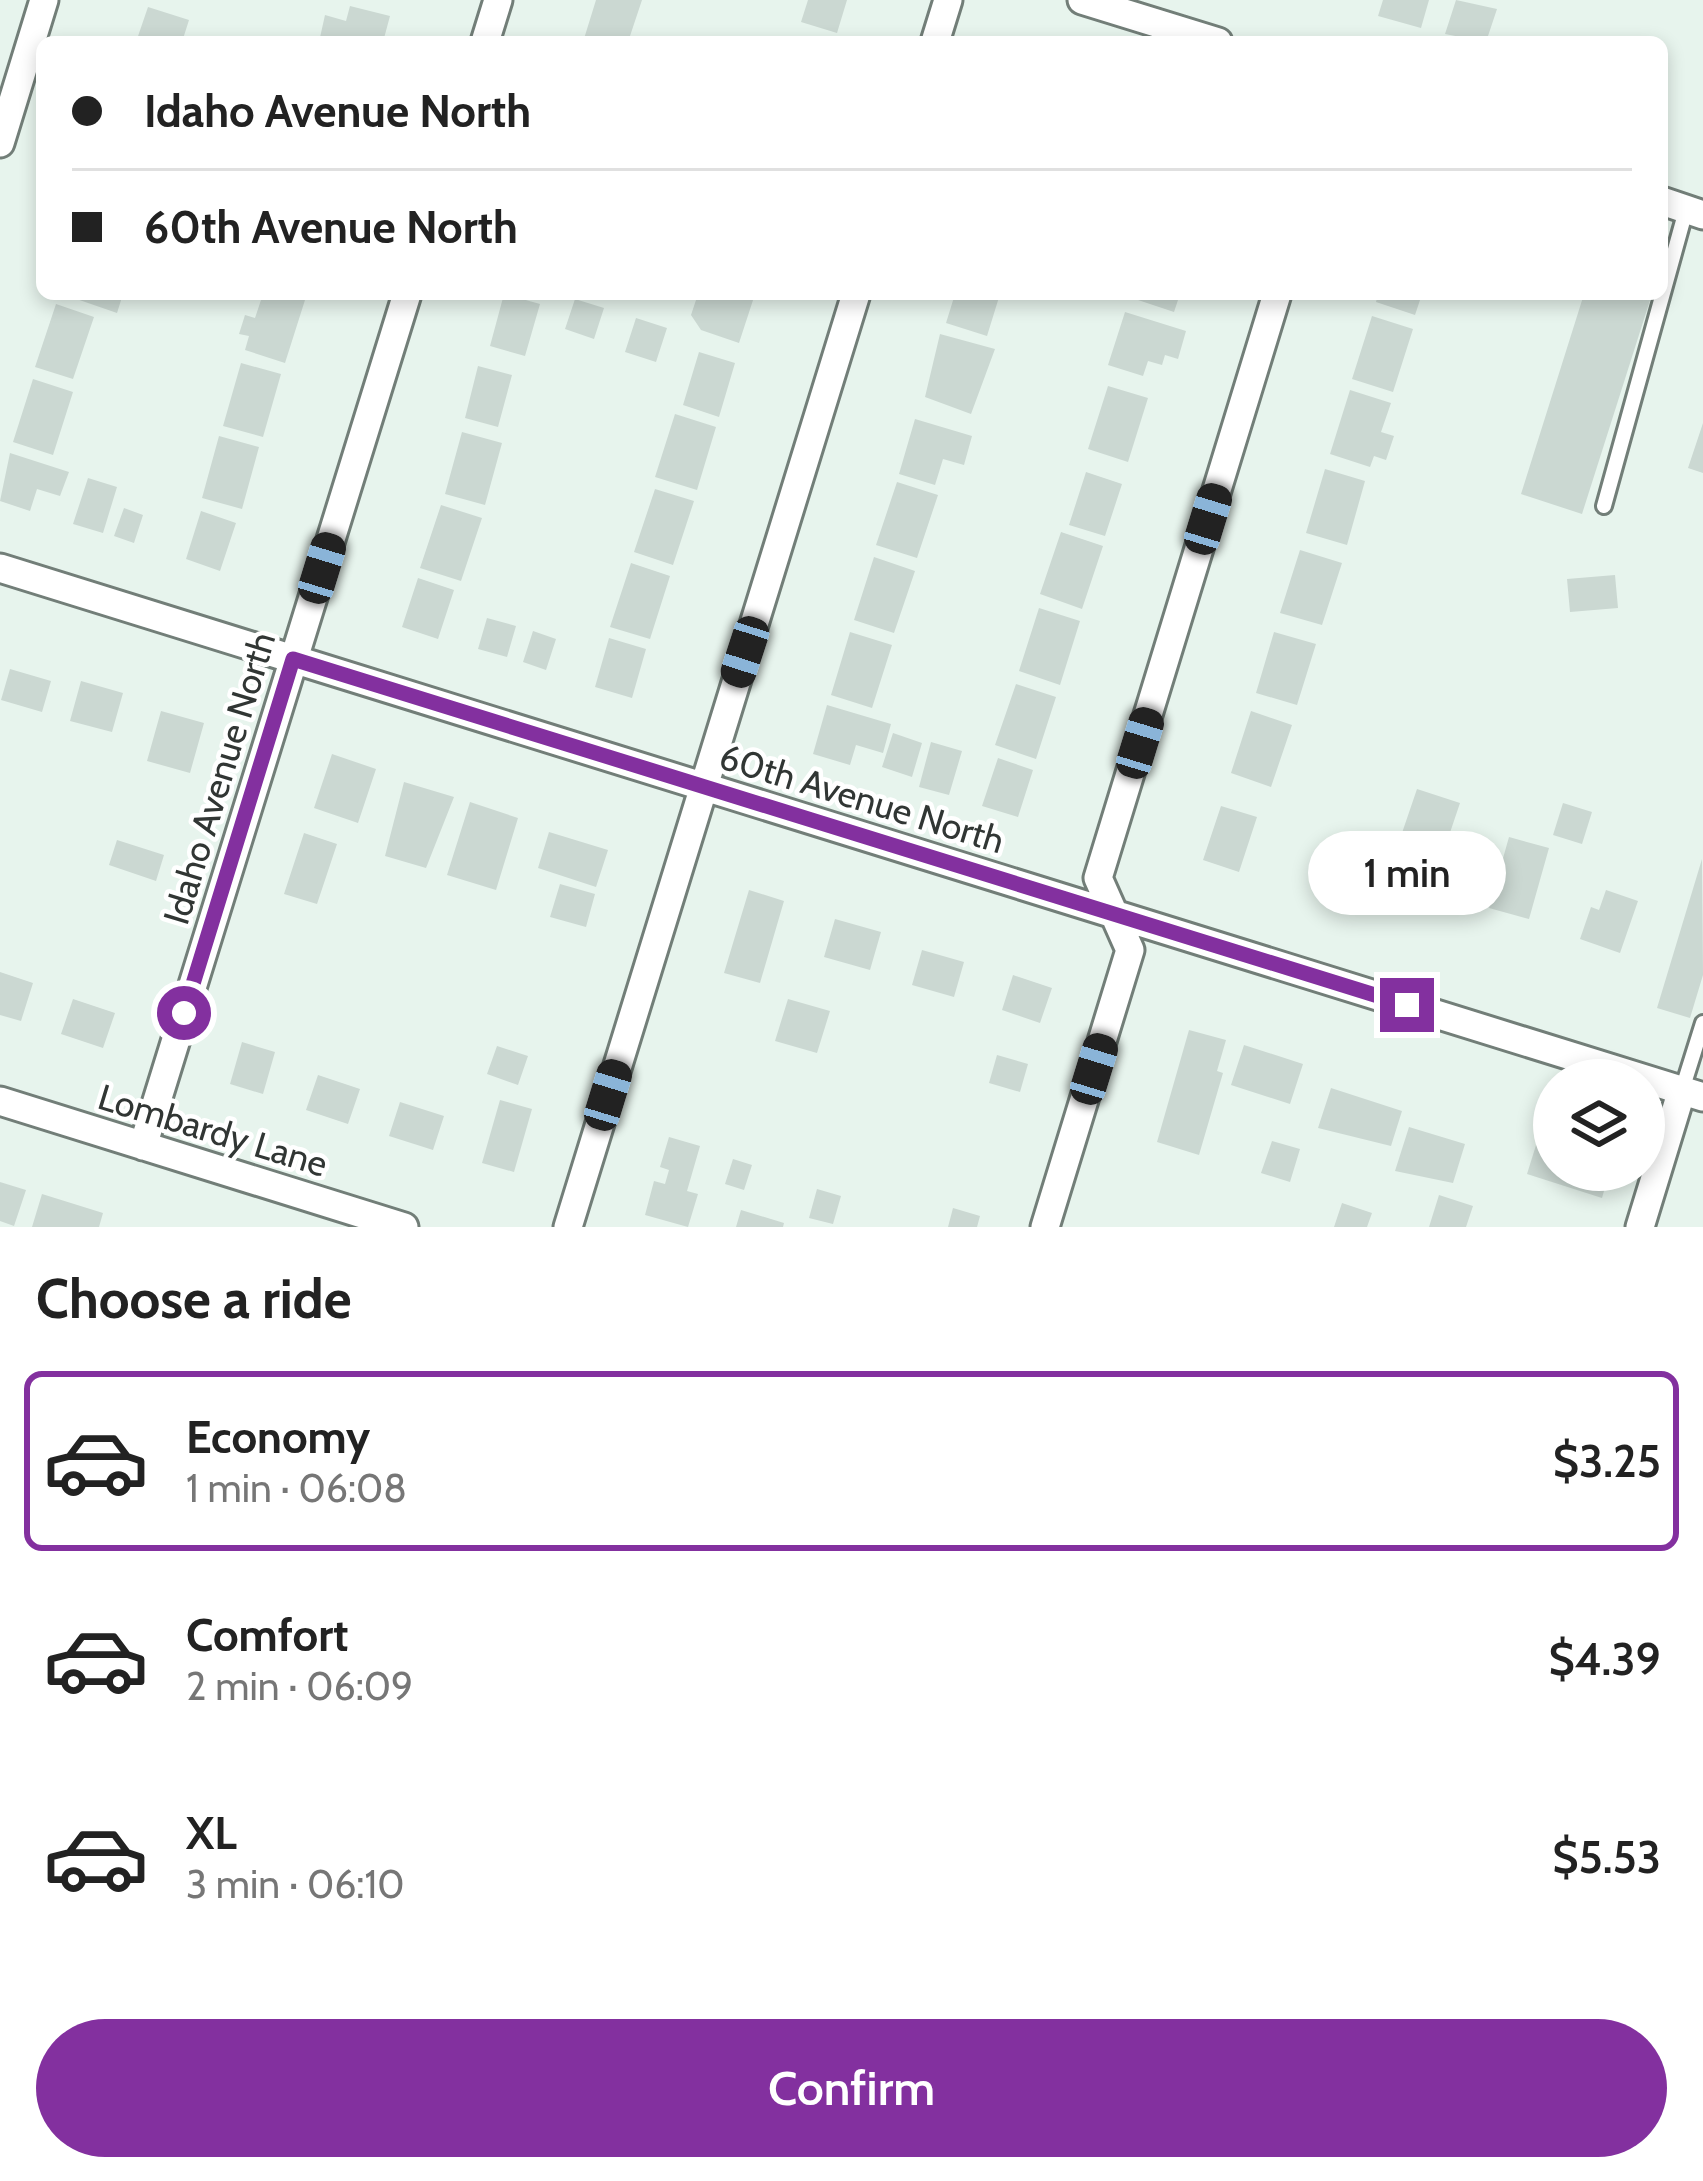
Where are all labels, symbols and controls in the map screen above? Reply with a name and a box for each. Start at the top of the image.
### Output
text: Idaho Avenue North [144,84,531,138]
text: 60th Avenue North [144,200,518,254]
car [1180,479,1236,559]
car [294,528,350,608]
car [717,612,773,692]
street label: Idaho Avenue North [154,627,284,929]
car [1112,703,1168,783]
street label: 60th Avenue North [714,734,1010,862]
callout: 1 min [1308,831,1506,915]
text: 1 min [1363,849,1451,897]
route end [1380,978,1434,1032]
route start [157,986,211,1040]
car [1066,1029,1122,1109]
car [580,1055,636,1135]
map controls [1533,1059,1665,1191]
button: layers [1533,1059,1665,1191]
street label: Lombardy Lane [93,1074,333,1186]
text: Choose a ride [36,1266,351,1332]
icon: car [42,1407,150,1515]
text: Economy [186,1410,370,1464]
text: $3.25 [1553,1434,1661,1488]
text: 1 min · 06:08 [186,1464,407,1512]
icon: car [42,1605,150,1713]
text: Comfort [186,1608,349,1662]
text: $4.39 [1548,1632,1661,1686]
text: 2 min · 06:09 [186,1662,413,1710]
icon: car [42,1803,150,1911]
text: XL [186,1806,237,1860]
text: $5.53 [1552,1830,1661,1884]
text: 3 min · 06:10 [186,1860,404,1908]
button: Confirm [36,2019,1667,2157]

